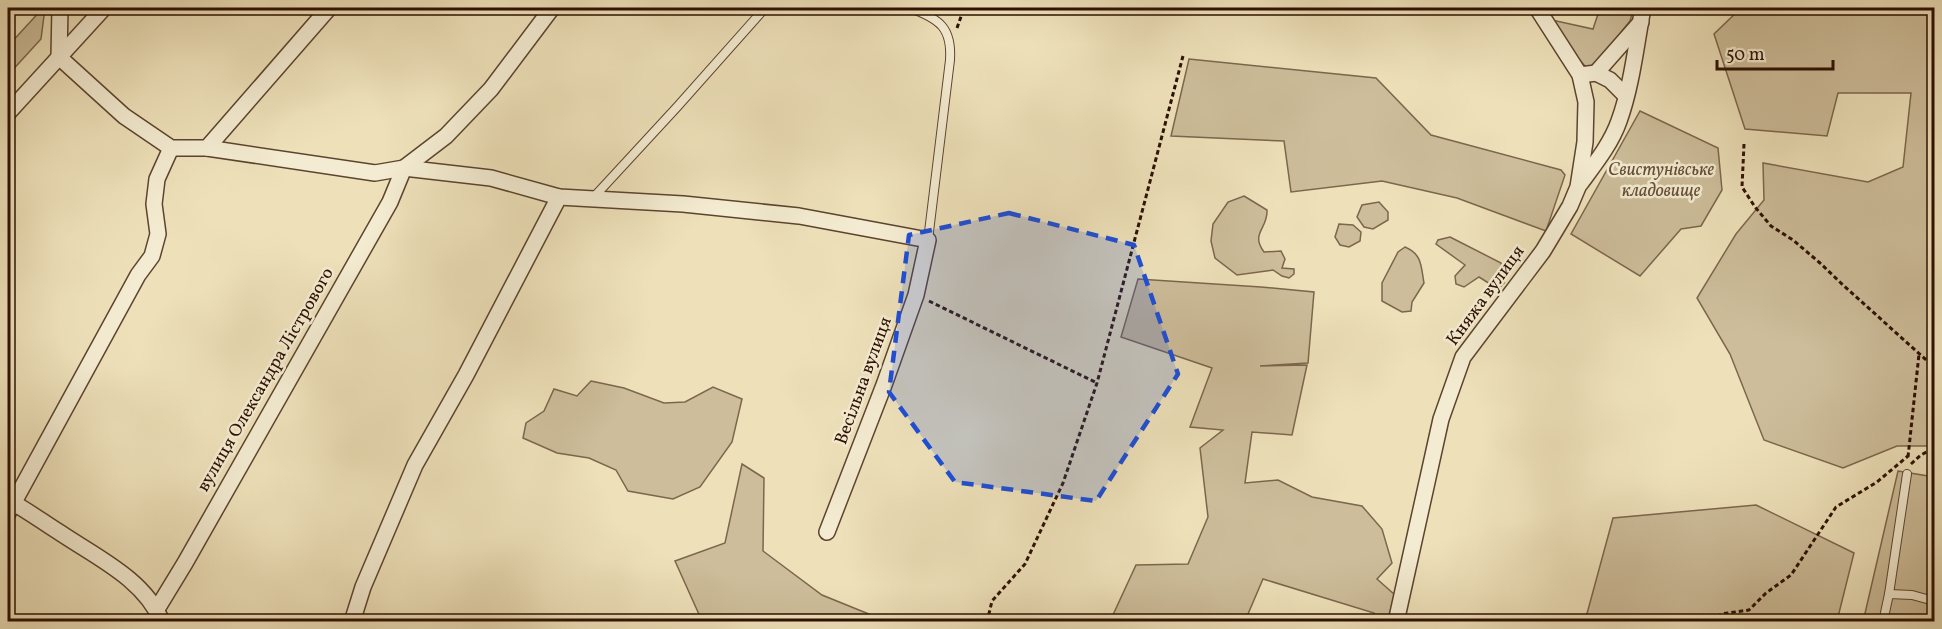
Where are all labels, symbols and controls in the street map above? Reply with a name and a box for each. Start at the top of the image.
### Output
scale bar [1717,33,1832,71]
text: 50 m [1726,43,1765,68]
park label: Свистунівське кладовище [1608,158,1714,204]
street label: Княжа вулиця [1441,241,1531,351]
street label: вулиця Олександра Лістрового [191,263,341,497]
street label: Весільна вулиця [829,314,899,448]

